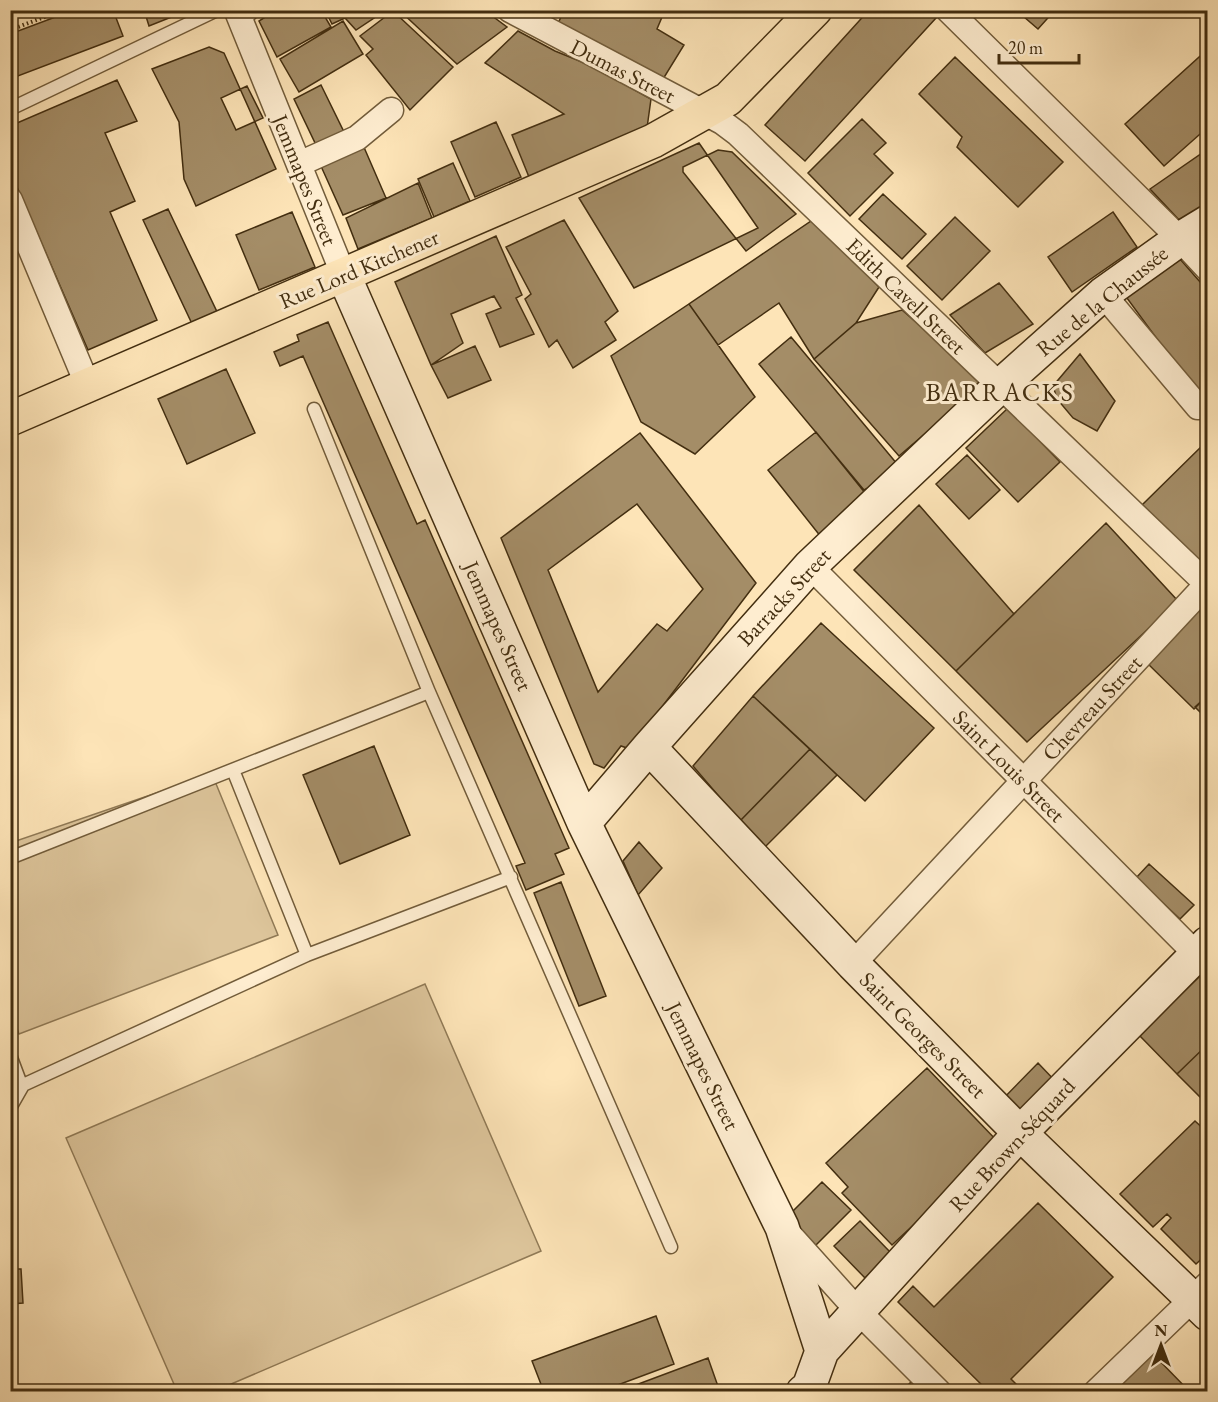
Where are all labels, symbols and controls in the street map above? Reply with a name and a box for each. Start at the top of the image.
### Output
scale bar [999,27,1078,65]
street label: Dumas Street [566,32,680,110]
text: 20 m [1008,36,1043,59]
street label: Jemmapes Street [265,108,344,250]
street label: Rue Lord Kitchener [275,222,444,316]
street label: Edith Cavell Street [840,231,972,361]
street label: Rue de la Chaussée [1030,239,1174,363]
district label: BARRACKS [926,375,1074,409]
street label: Barracks Street [731,542,837,652]
street label: Jemmapes Street [456,555,540,695]
street label: Chevreau Street [1036,649,1148,767]
street label: Saint Louis Street [946,703,1072,829]
street label: Saint Georges Street [853,965,993,1105]
street label: Jemmapes Street [659,995,747,1135]
street label: Rue Brown-Séquard [942,1071,1082,1218]
north arrow [1131,1315,1191,1375]
text: N [1155,1320,1168,1341]

